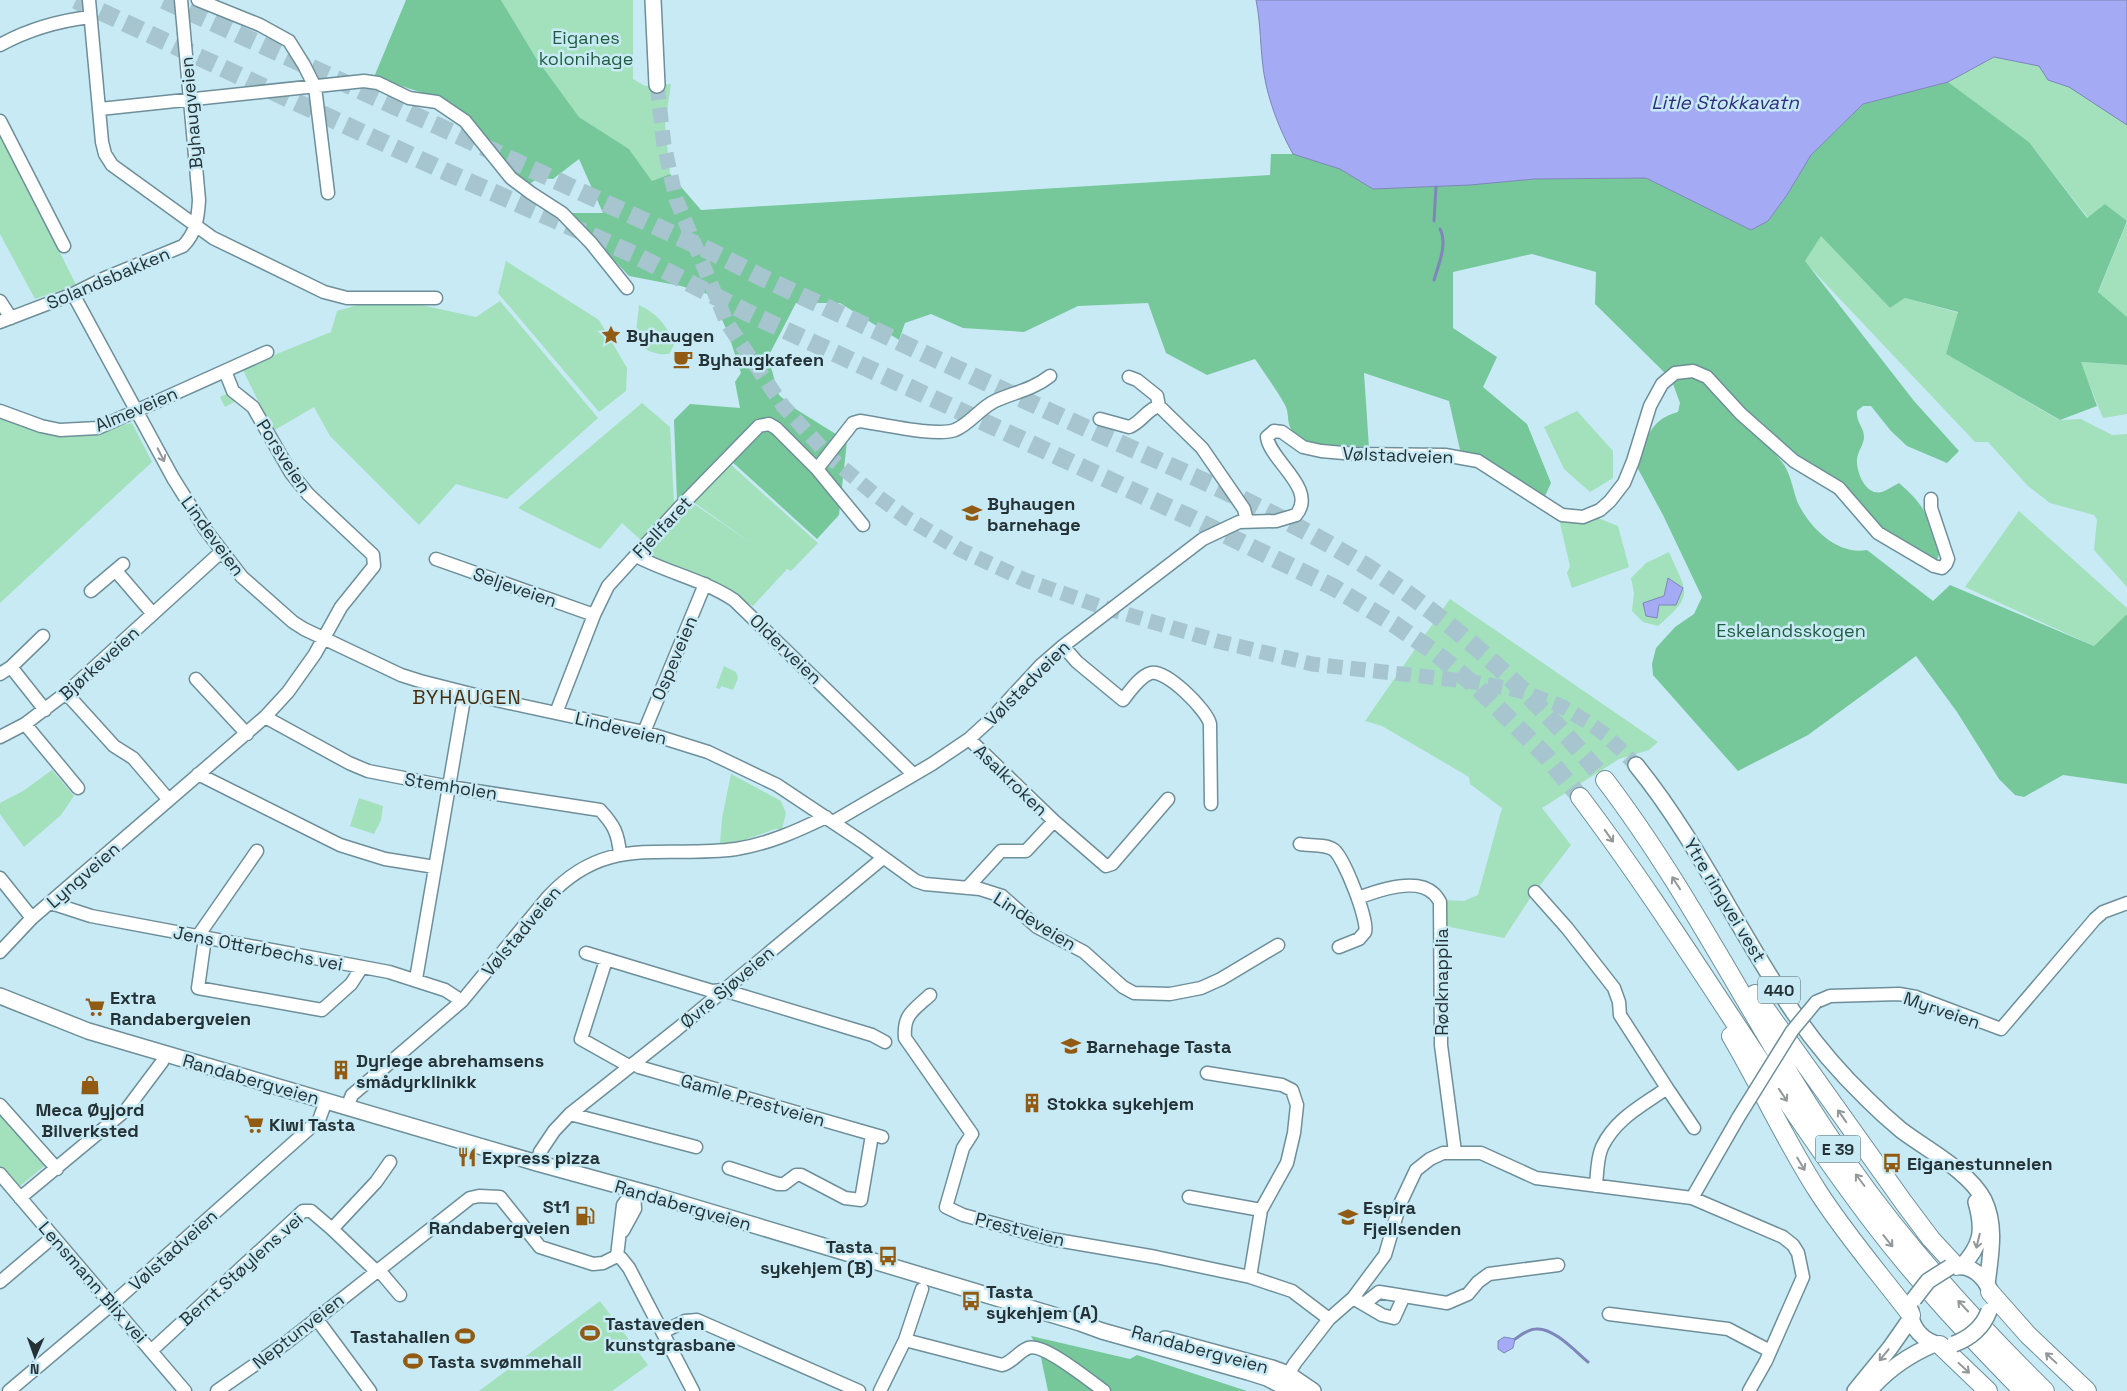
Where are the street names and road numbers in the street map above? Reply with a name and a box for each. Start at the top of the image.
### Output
street label: Byhaugveien [175,56,207,170]
street label: Solandsbakken [43,242,173,314]
street label: Almeveien [91,381,181,437]
street label: Porsveien [252,415,316,497]
street label: Vølstadveien [1342,442,1454,468]
street label: Fjellfaret [627,491,697,563]
street label: Lindeveien [176,492,250,580]
street label: Seljeveien [470,562,560,612]
street label: Olderveien [745,609,827,689]
street label: Ospeveien [646,612,702,704]
street label: Bjørkeveien [54,621,144,705]
street label: Vølstadveien [980,636,1074,730]
street label: Lindeveien [573,706,669,750]
street label: Asalkroken [969,739,1053,821]
street label: Stemholen [403,767,499,805]
street label: Ytre ringvei vest [1679,834,1771,966]
street label: Lyngveien [42,837,124,913]
street label: Vølstadveien [476,881,566,981]
street label: Lindeveien [989,887,1081,955]
street label: Jens Otterbechs vei [171,920,345,976]
street label: Rødknapplia [1430,928,1453,1036]
street label: Øvre Sjøveien [675,941,779,1033]
road number: 440 [1758,976,1800,1004]
street label: Myrveien [1901,986,1983,1034]
street label: Randabergveien [180,1049,322,1109]
street label: Gamle Prestveien [678,1068,828,1132]
road number: E 39 [1816,1136,1860,1162]
street label: Randabergveien [612,1175,754,1235]
street label: Vølstadveien [124,1204,222,1296]
street label: Bernt Støylens vei [174,1207,308,1331]
street label: Prestveien [973,1207,1067,1251]
street label: Lensmann Blix vei [34,1216,152,1348]
street label: Neptunveien [248,1288,348,1374]
street label: Randabergveien [1129,1320,1271,1378]

